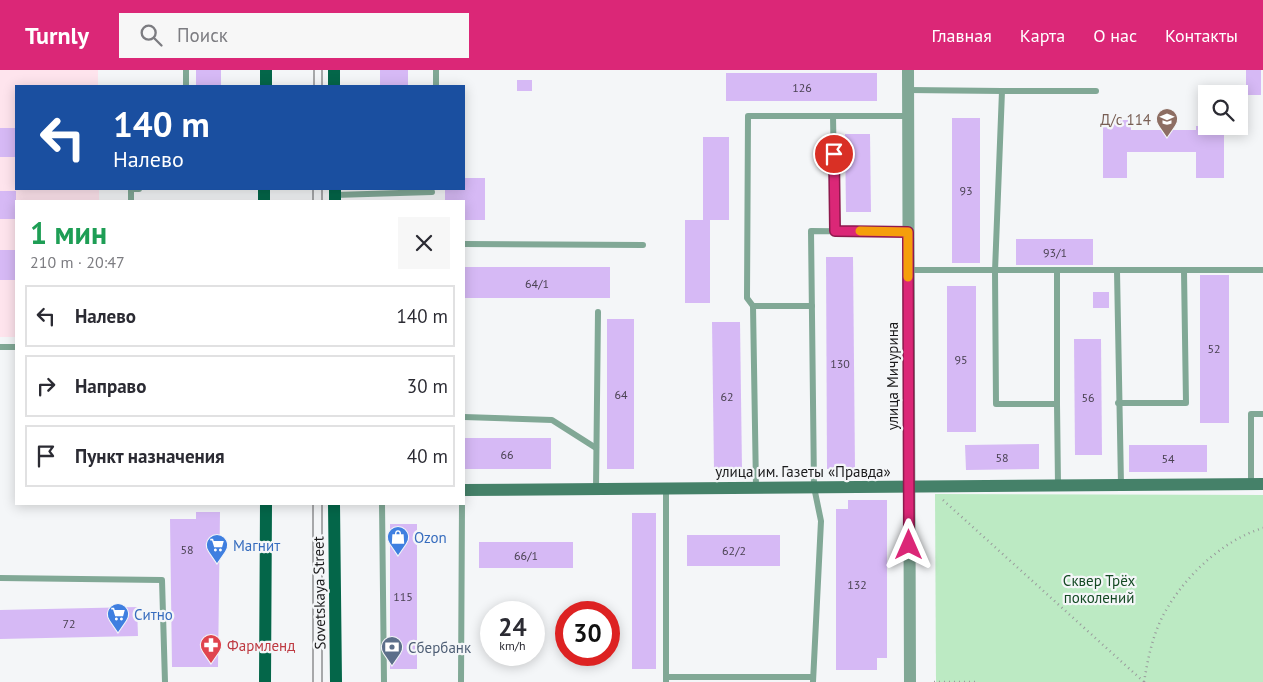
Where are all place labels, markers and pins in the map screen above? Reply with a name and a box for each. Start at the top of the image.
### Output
school or university icon: Д/с 114 [1155,107,1179,138]
place label: Д/с 114 [1100,110,1151,129]
pin [813,133,855,175]
shop icon: Ozon [386,525,410,556]
place label: Ozon [414,528,447,547]
supermarket icon: Магнит [205,533,229,564]
place label: Магнит [233,536,280,555]
supermarket icon: Ситно [106,602,130,633]
place label: Ситно [134,605,173,624]
pharmacy icon: Фармленд [199,633,223,664]
bank icon: Сбербанк [380,635,404,666]
place label: Фармленд [227,636,295,655]
place label: Сбербанк [408,638,472,657]

